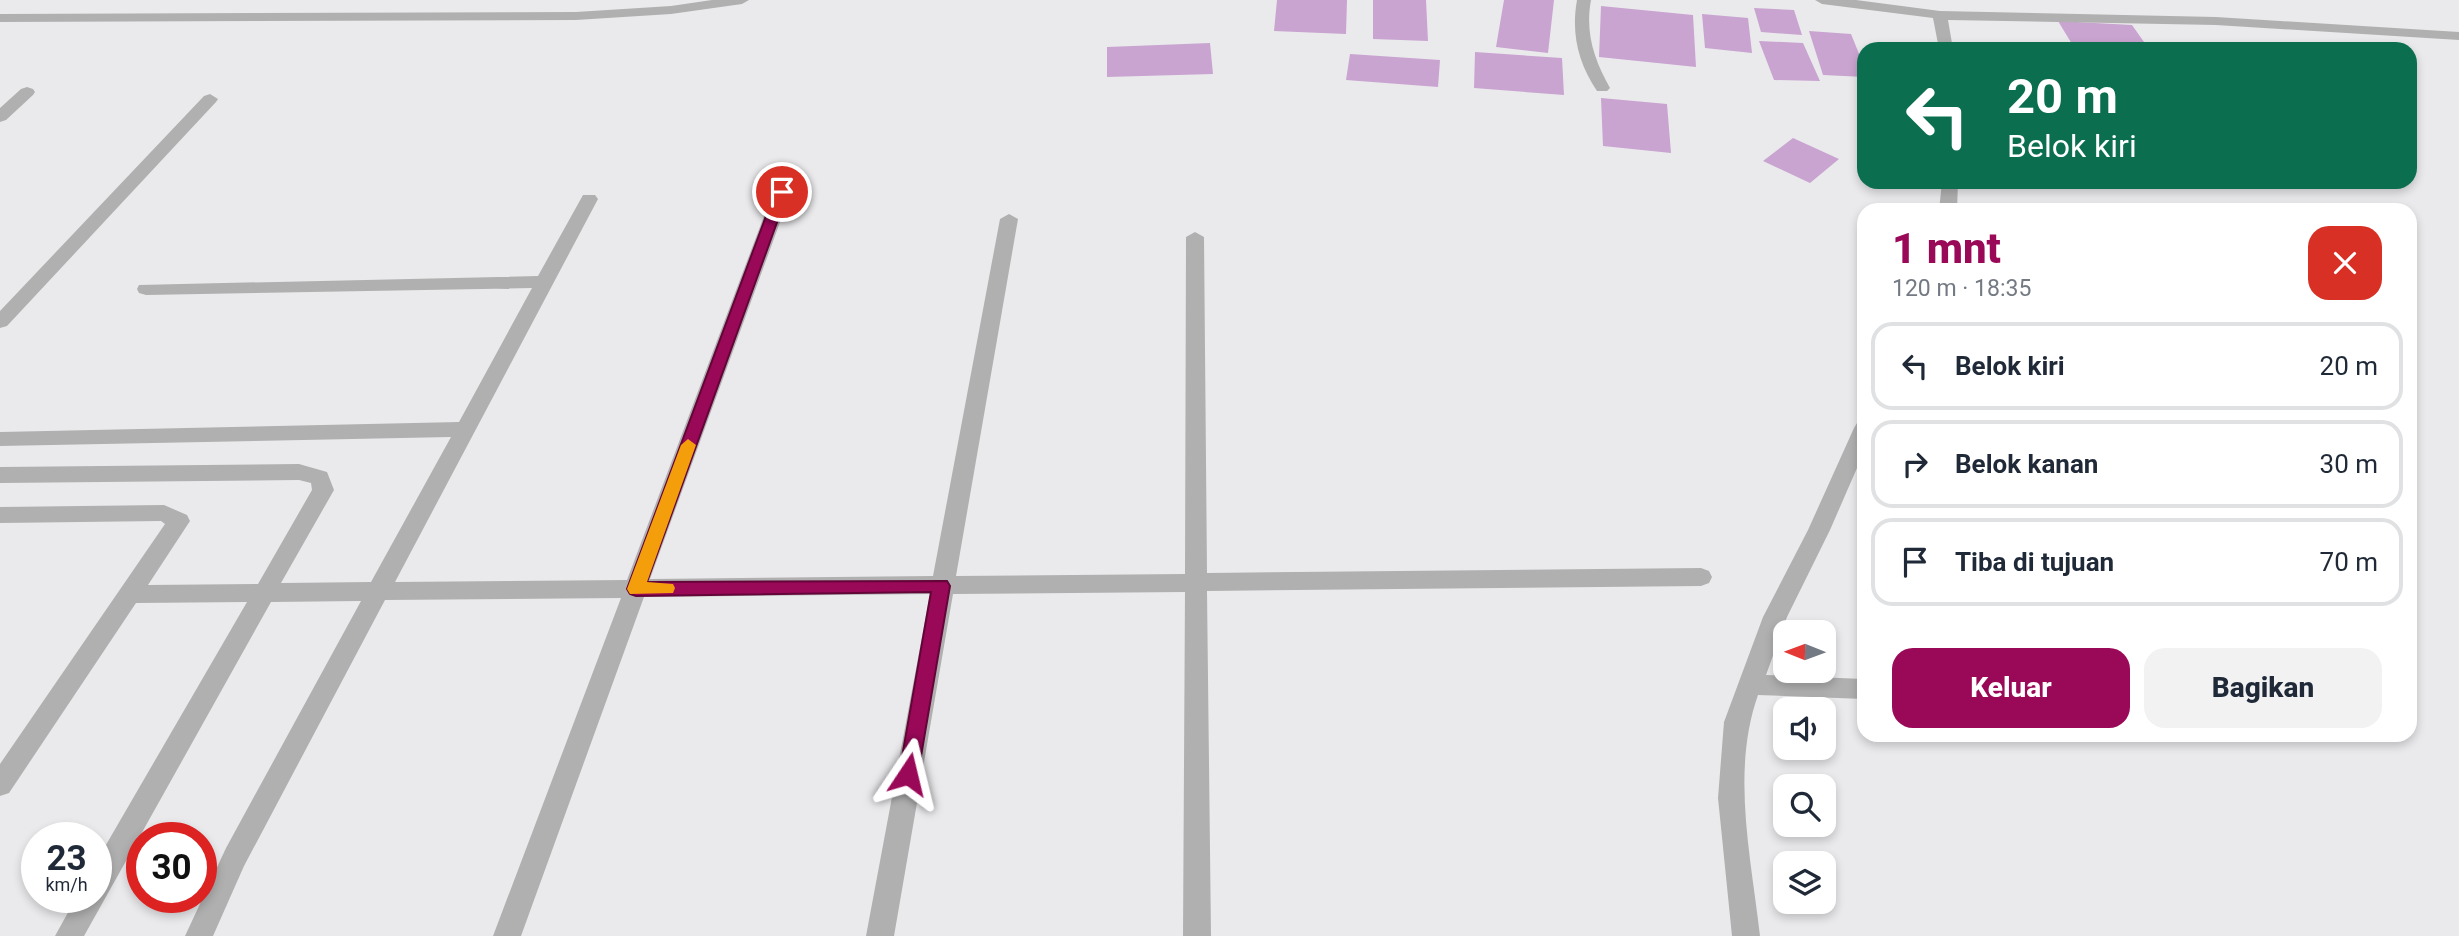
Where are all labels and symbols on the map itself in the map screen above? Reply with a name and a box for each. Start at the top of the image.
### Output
pin [752,162,812,222]
north arrow [1773,620,1836,682]
position arrow [871,737,945,811]
speed limit sign: 30 [126,822,217,913]

